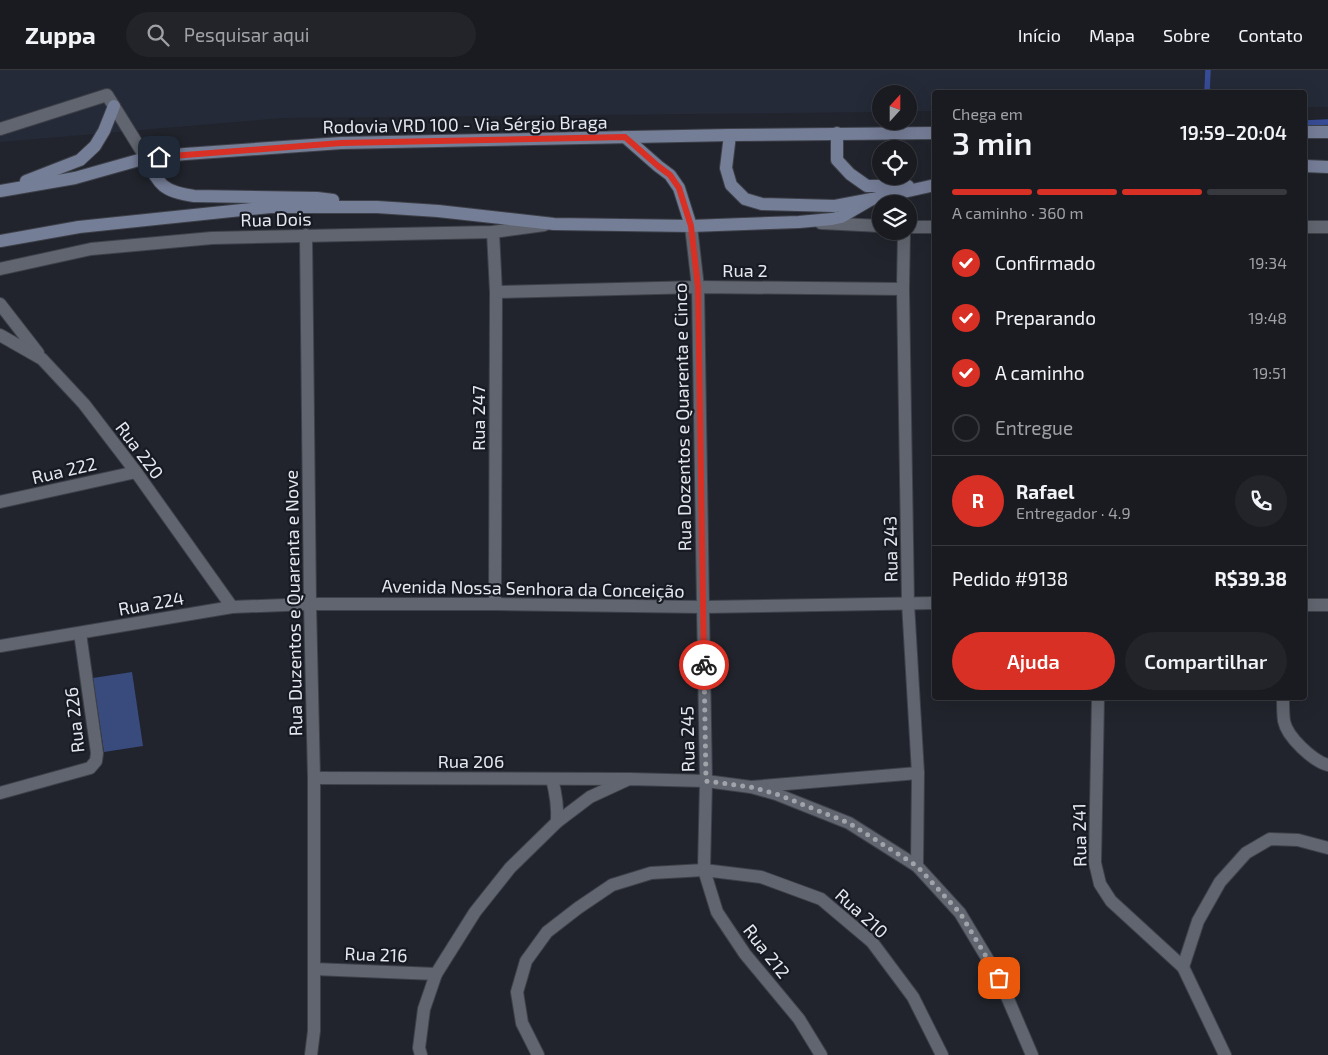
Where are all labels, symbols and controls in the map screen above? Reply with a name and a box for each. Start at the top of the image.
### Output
search box [126,12,476,57]
text: Zuppa [25,20,96,49]
icon: search [144,21,172,49]
text: Pesquisar aqui [184,23,309,46]
text: Início [1018,24,1061,46]
text: Mapa [1089,24,1135,46]
text: Sobre [1163,24,1210,46]
text: Contato [1238,24,1303,46]
north arrow [872,85,918,130]
map controls [872,85,917,240]
text: Chega em [952,104,1023,123]
street label: Rodovia VRD 100 - Via Sérgio Braga [322,111,608,137]
text: 19:59–20:04 [1180,121,1287,144]
text: 3 min [952,123,1033,161]
pin [138,136,180,178]
button: locate [872,140,917,185]
icon: home [145,143,173,171]
button: layers [872,195,917,240]
text: A caminho · 360 m [952,203,1084,222]
street label: Rua Dois [240,207,312,231]
icon: check [952,249,980,277]
text: Confirmado [995,251,1096,274]
text: 19:34 [1249,253,1287,272]
street label: Rua 2 [722,259,768,281]
street label: Rua Dozentos e Quarenta e Cinco [669,283,695,551]
icon: check [952,304,980,332]
text: Preparando [995,306,1096,329]
text: 19:48 [1248,308,1287,327]
icon: check [952,359,980,387]
text: A caminho [995,361,1085,384]
text: 19:51 [1253,363,1287,382]
street label: Rua 247 [467,385,489,451]
text: Entregue [995,416,1073,439]
street label: Rua 220 [111,417,169,483]
street label: Rua 222 [30,452,98,488]
street label: Rua Duzentos e Quarenta e Nove [280,470,306,736]
button: phone [1235,475,1287,527]
text: Rafael [1016,480,1075,503]
text: R [972,489,984,512]
text: Entregador · 4.9 [1016,503,1131,522]
street label: Rua 243 [878,516,902,582]
text: Pedido #9138 [952,567,1068,590]
text: R$39.38 [1214,567,1287,590]
street label: Avenida Nossa Senhora da Conceição [381,574,685,603]
street label: Rua 224 [116,586,186,620]
button: Ajuda [952,632,1115,690]
button: Compartilhar [1125,632,1287,690]
courier [679,640,729,690]
icon: bike [690,651,718,679]
street label: Rua 226 [60,686,88,754]
street label: Rua 245 [675,706,699,772]
street label: Rua 206 [438,750,504,772]
street label: Rua 241 [1067,803,1091,867]
street label: Rua 210 [831,884,893,942]
street label: Rua 212 [739,920,795,982]
street label: Rua 216 [344,942,408,966]
pin [978,957,1020,999]
icon: bag [985,964,1013,992]

